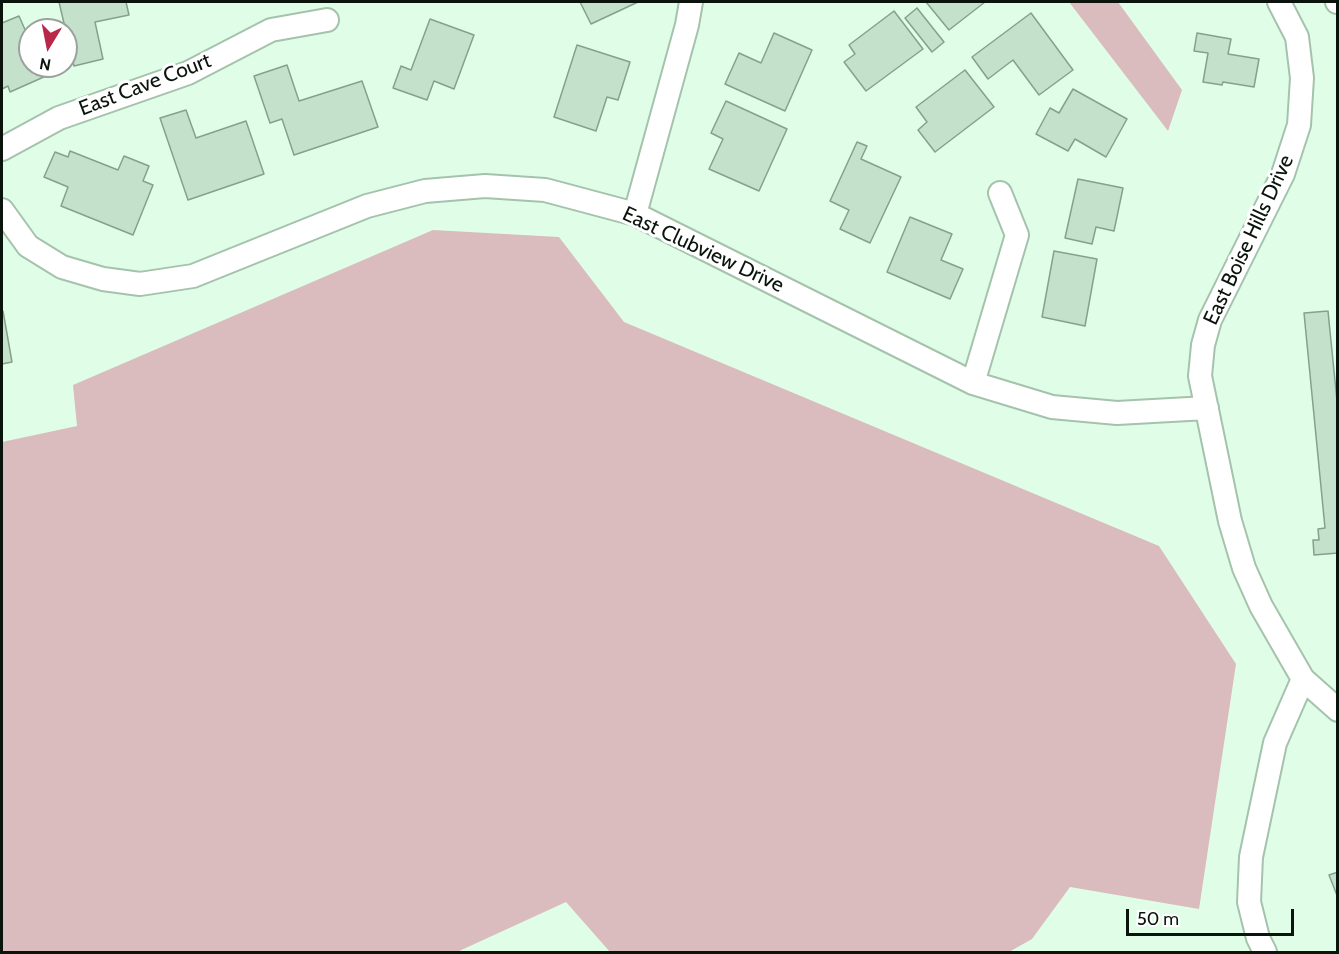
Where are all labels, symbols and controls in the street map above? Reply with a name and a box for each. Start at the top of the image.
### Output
north arrow [18,18,78,78]
street label: East Cave Court [75,48,215,122]
text: N [38,54,52,75]
street label: East Boise Hills Drive [1199,151,1299,329]
street label: East Clubview Drive [618,202,788,298]
scale bar [1129,897,1297,935]
text: 50 m [1137,908,1179,930]

